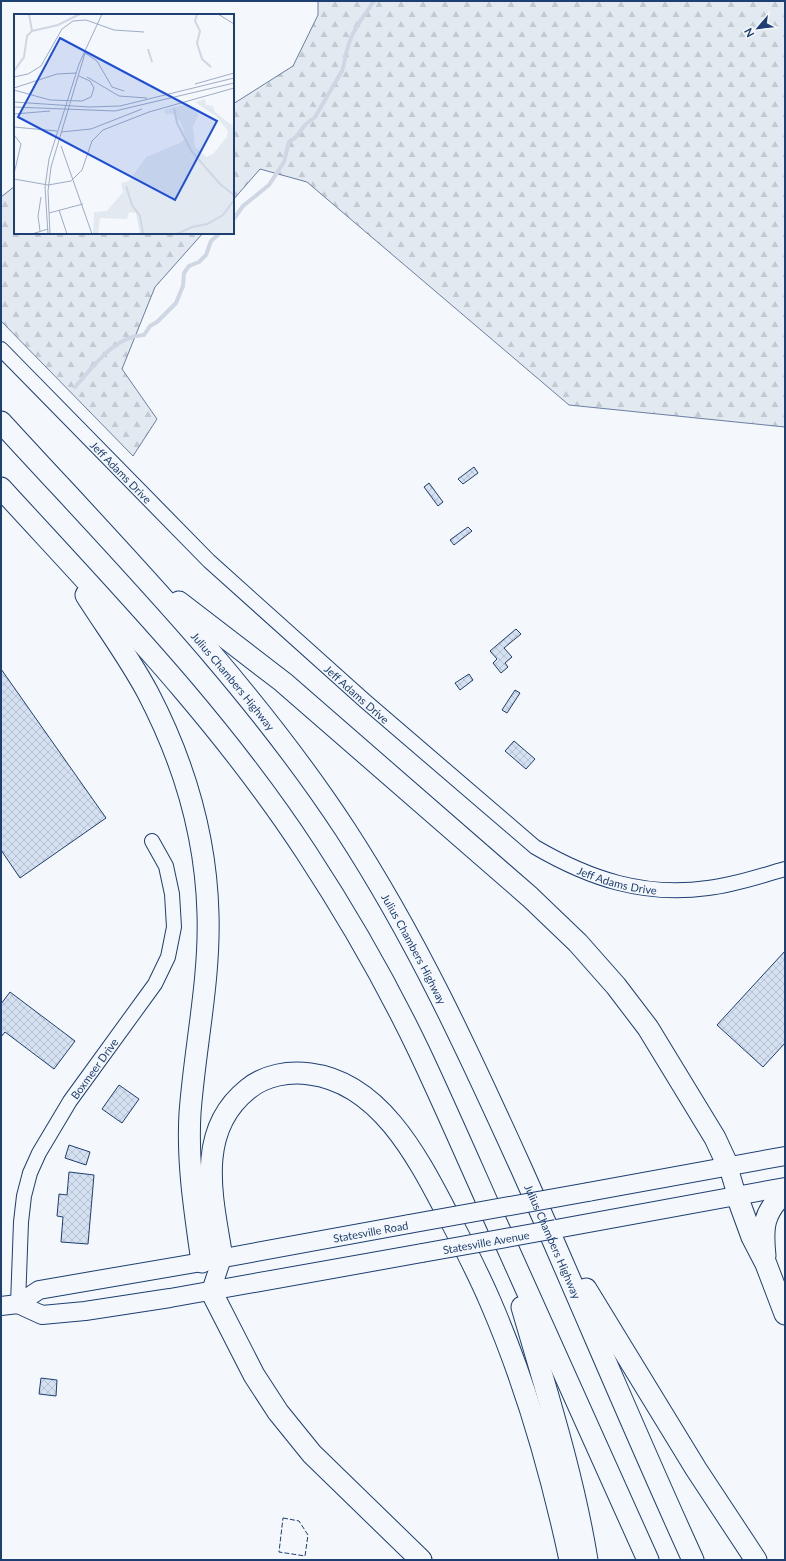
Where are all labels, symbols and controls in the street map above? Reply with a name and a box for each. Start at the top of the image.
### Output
north arrow [738,8,778,48]
inset map [14,14,234,234]
text: N [741,26,756,40]
street label: Jeff Adams Drive [88,438,155,506]
street label: Julius Chambers Highway [189,629,278,733]
street label: Jeff Adams Drive [322,662,392,726]
street label: Jeff Adams Drive [576,863,658,896]
street label: Julius Chambers Highway [380,891,450,1006]
street label: Boxmeer Drive [67,1035,120,1101]
street label: Julius Chambers Highway [523,1182,584,1301]
street label: Statesville Road [332,1218,409,1244]
street label: Statesville Avenue [442,1227,531,1256]

